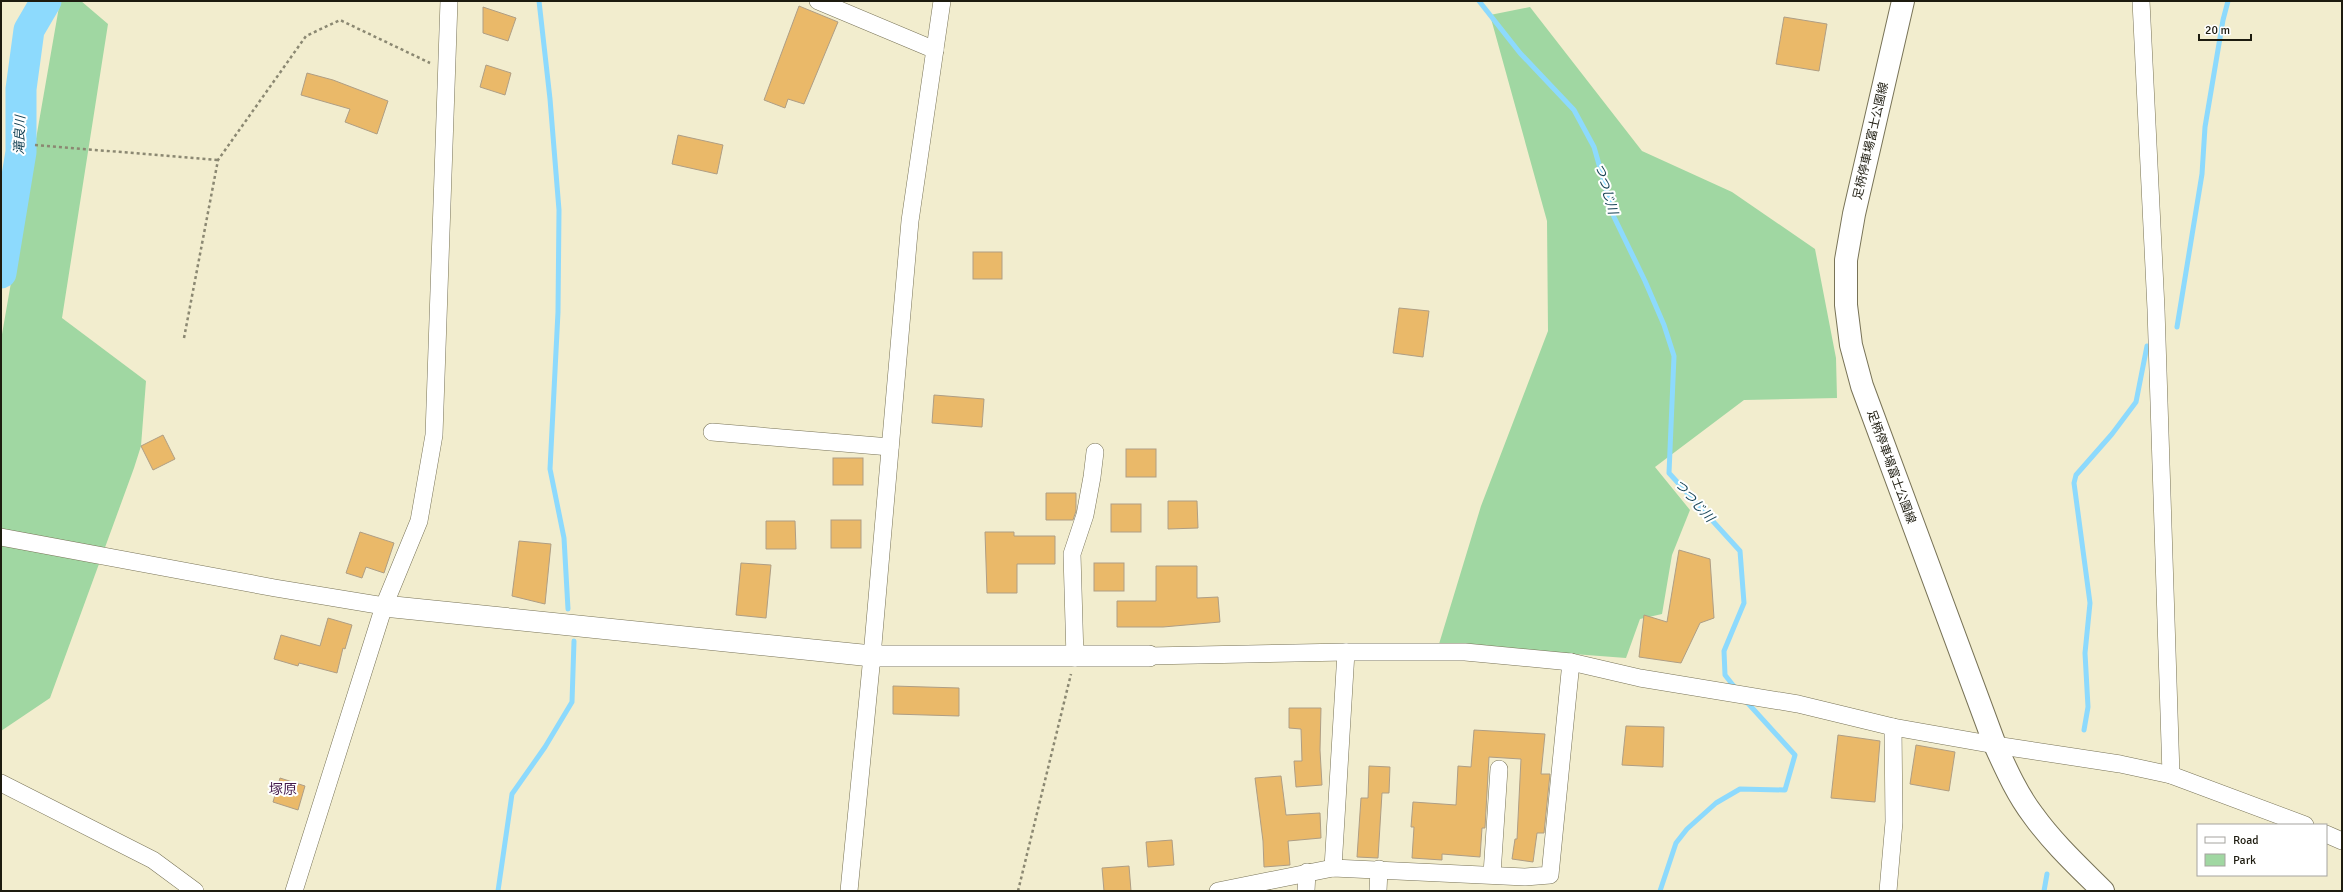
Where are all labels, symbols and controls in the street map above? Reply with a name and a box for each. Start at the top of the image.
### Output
scale bar [2199,16,2251,42]
text: 20 m [2205,23,2230,38]
street label: 足柄停車場富士公園線 [1850,81,1892,201]
water label: 滝良川 [11,113,29,155]
water label: つつじ川 [1591,162,1621,218]
street label: 足柄停車場富士公園線 [1863,408,1919,526]
water label: つつじ川 [1671,476,1719,527]
district label: 塚原 [269,781,297,798]
legend [2197,824,2327,876]
text: Road [2233,833,2259,848]
text: Park [2233,853,2256,868]

